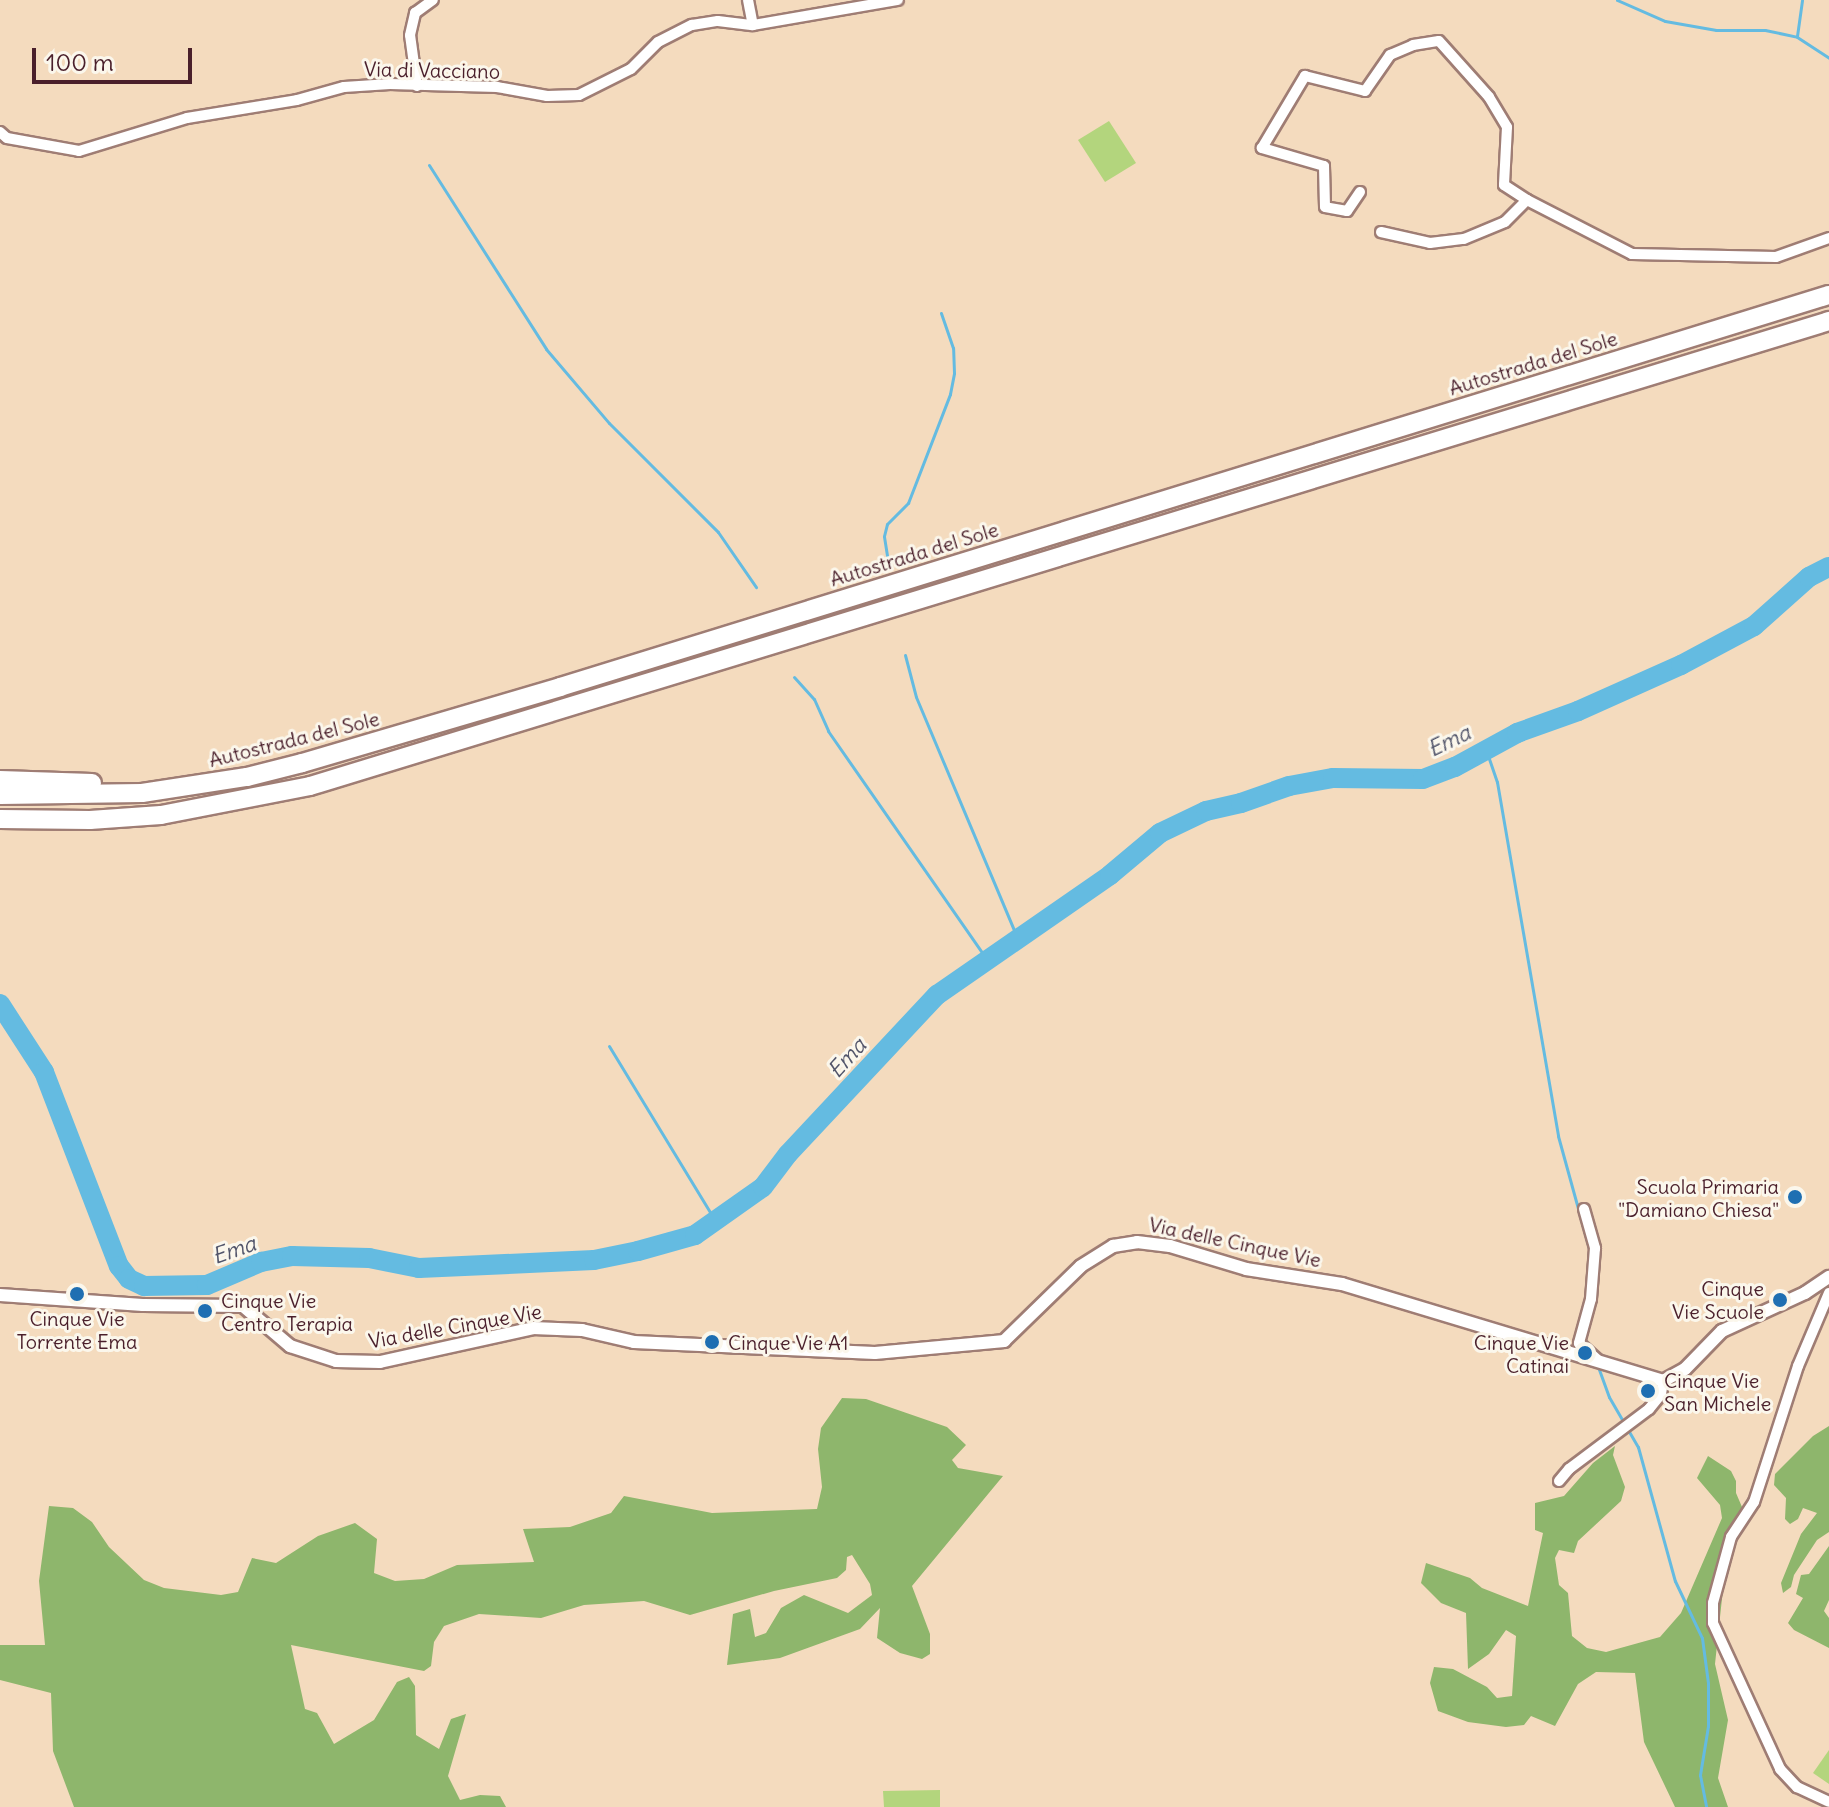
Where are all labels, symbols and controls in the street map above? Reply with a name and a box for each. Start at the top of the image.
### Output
scale bar [36,32,196,82]
text: 100 m [46,47,114,77]
street label: Via di Vacciano [364,57,500,83]
street label: Autostrada del Sole [1446,326,1620,400]
street label: Autostrada del Sole [827,517,1001,591]
street label: Autostrada del Sole [206,706,382,772]
water label: Ema [1423,719,1475,763]
water label: Ema [822,1033,872,1083]
place label: Scuola Primaria "Damiano Chiesa" [1618,1174,1779,1221]
marker: Scuola Primaria "Damiano Chiesa" [1786,1188,1804,1206]
street label: Via delle Cinque Vie [1147,1212,1323,1272]
water label: Ema [209,1230,259,1270]
place label: Cinque Vie Scuole [1672,1276,1764,1323]
marker: Cinque Vie Torrente Ema [68,1285,86,1303]
place label: Cinque Vie Centro Terapia [221,1288,353,1335]
marker: Cinque Vie Scuole [1771,1291,1789,1309]
street label: Via delle Cinque Vie [367,1299,543,1353]
marker: Cinque Vie Centro Terapia [196,1302,214,1320]
place label: Cinque Vie Torrente Ema [17,1306,137,1353]
place label: Cinque Vie A1 [728,1330,848,1354]
place label: Cinque Vie Catinai [1474,1330,1569,1377]
marker: Cinque Vie A1 [703,1333,721,1351]
marker: Cinque Vie Catinai [1576,1344,1594,1362]
place label: Cinque Vie San Michele [1664,1368,1771,1415]
marker: Cinque Vie San Michele [1639,1382,1657,1400]

